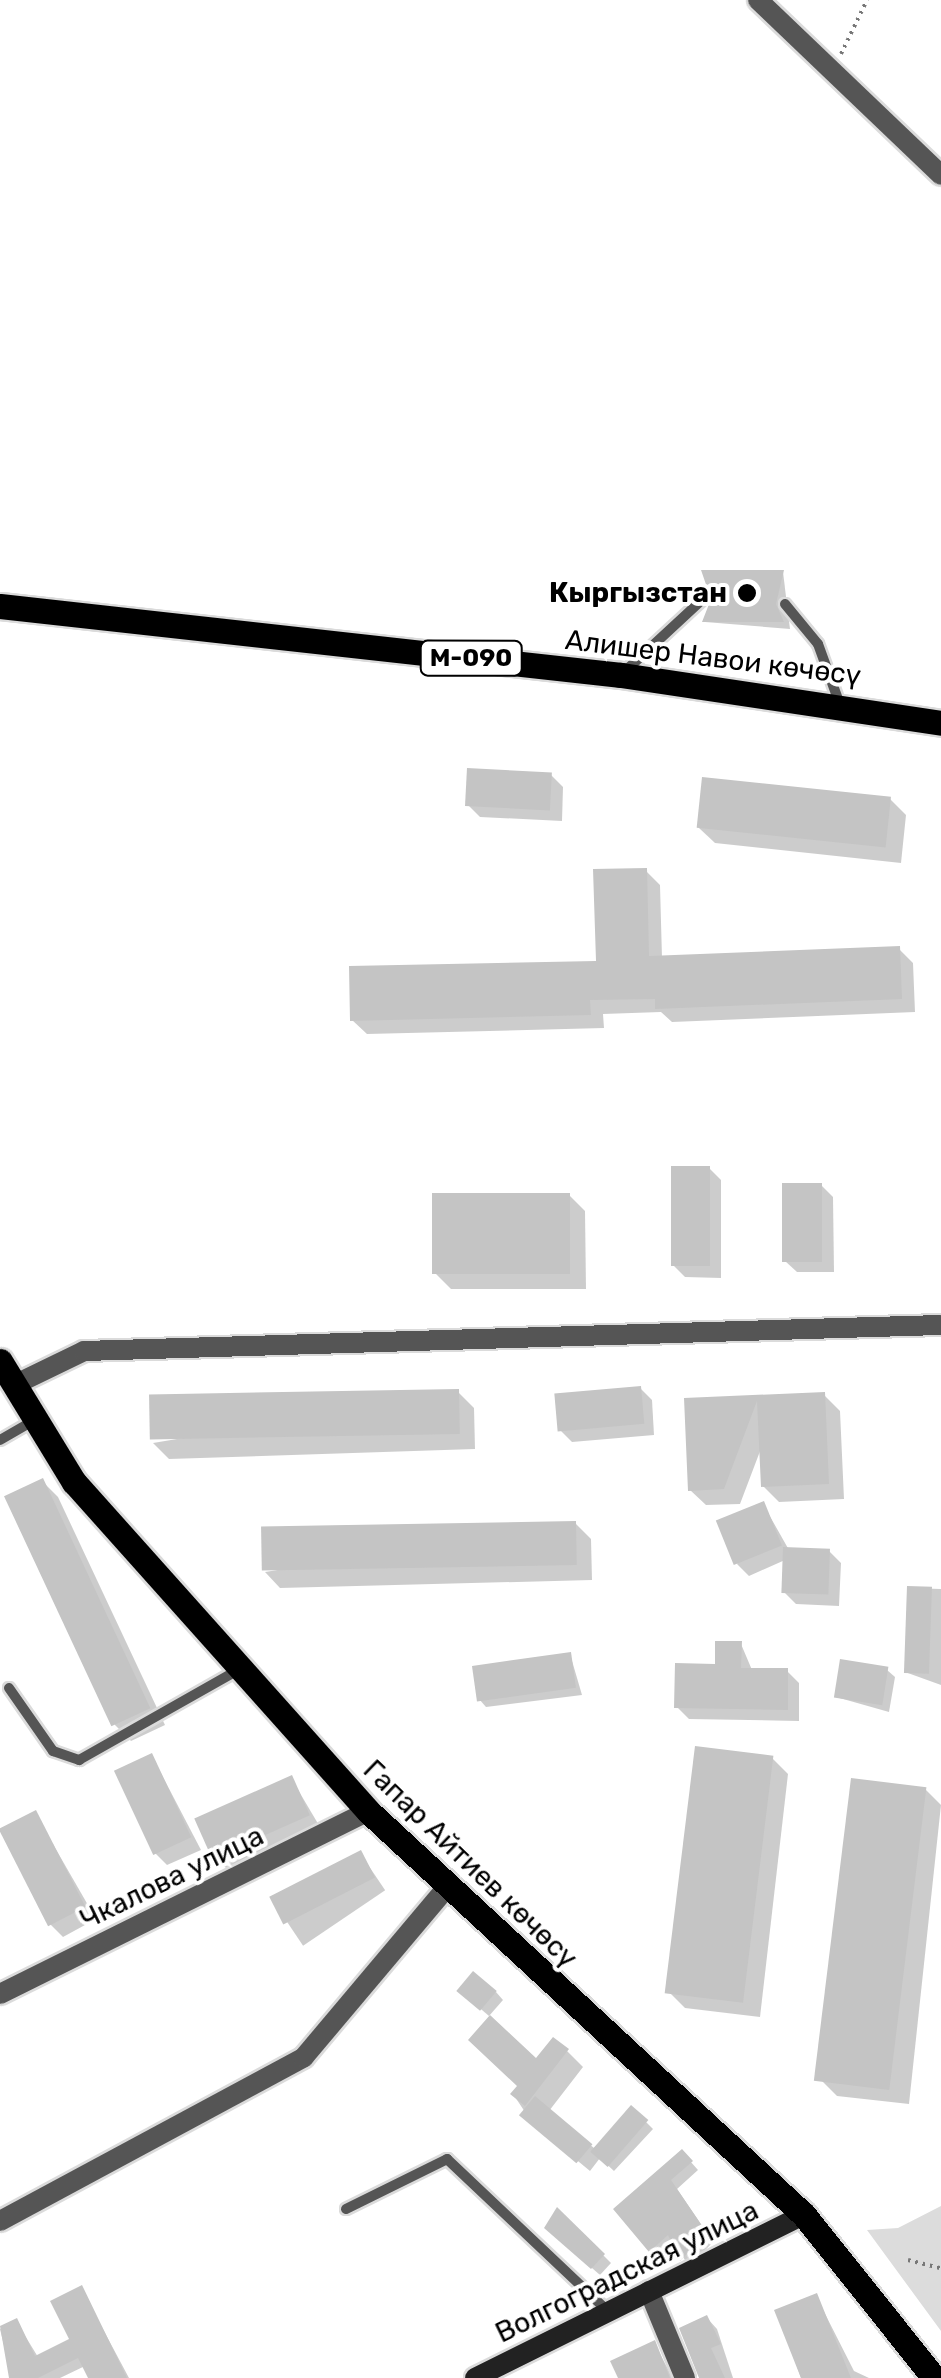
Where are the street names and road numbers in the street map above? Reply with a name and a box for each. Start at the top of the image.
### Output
street label: Алишер Навои көчөсү [563,623,863,693]
road number: М-090 [418,638,524,678]
street label: Гапар Айтиев көчөсү [356,1753,584,1975]
street label: Чкалова улица [75,1819,269,1937]
street label: Волгоградская улица [490,2194,764,2350]

